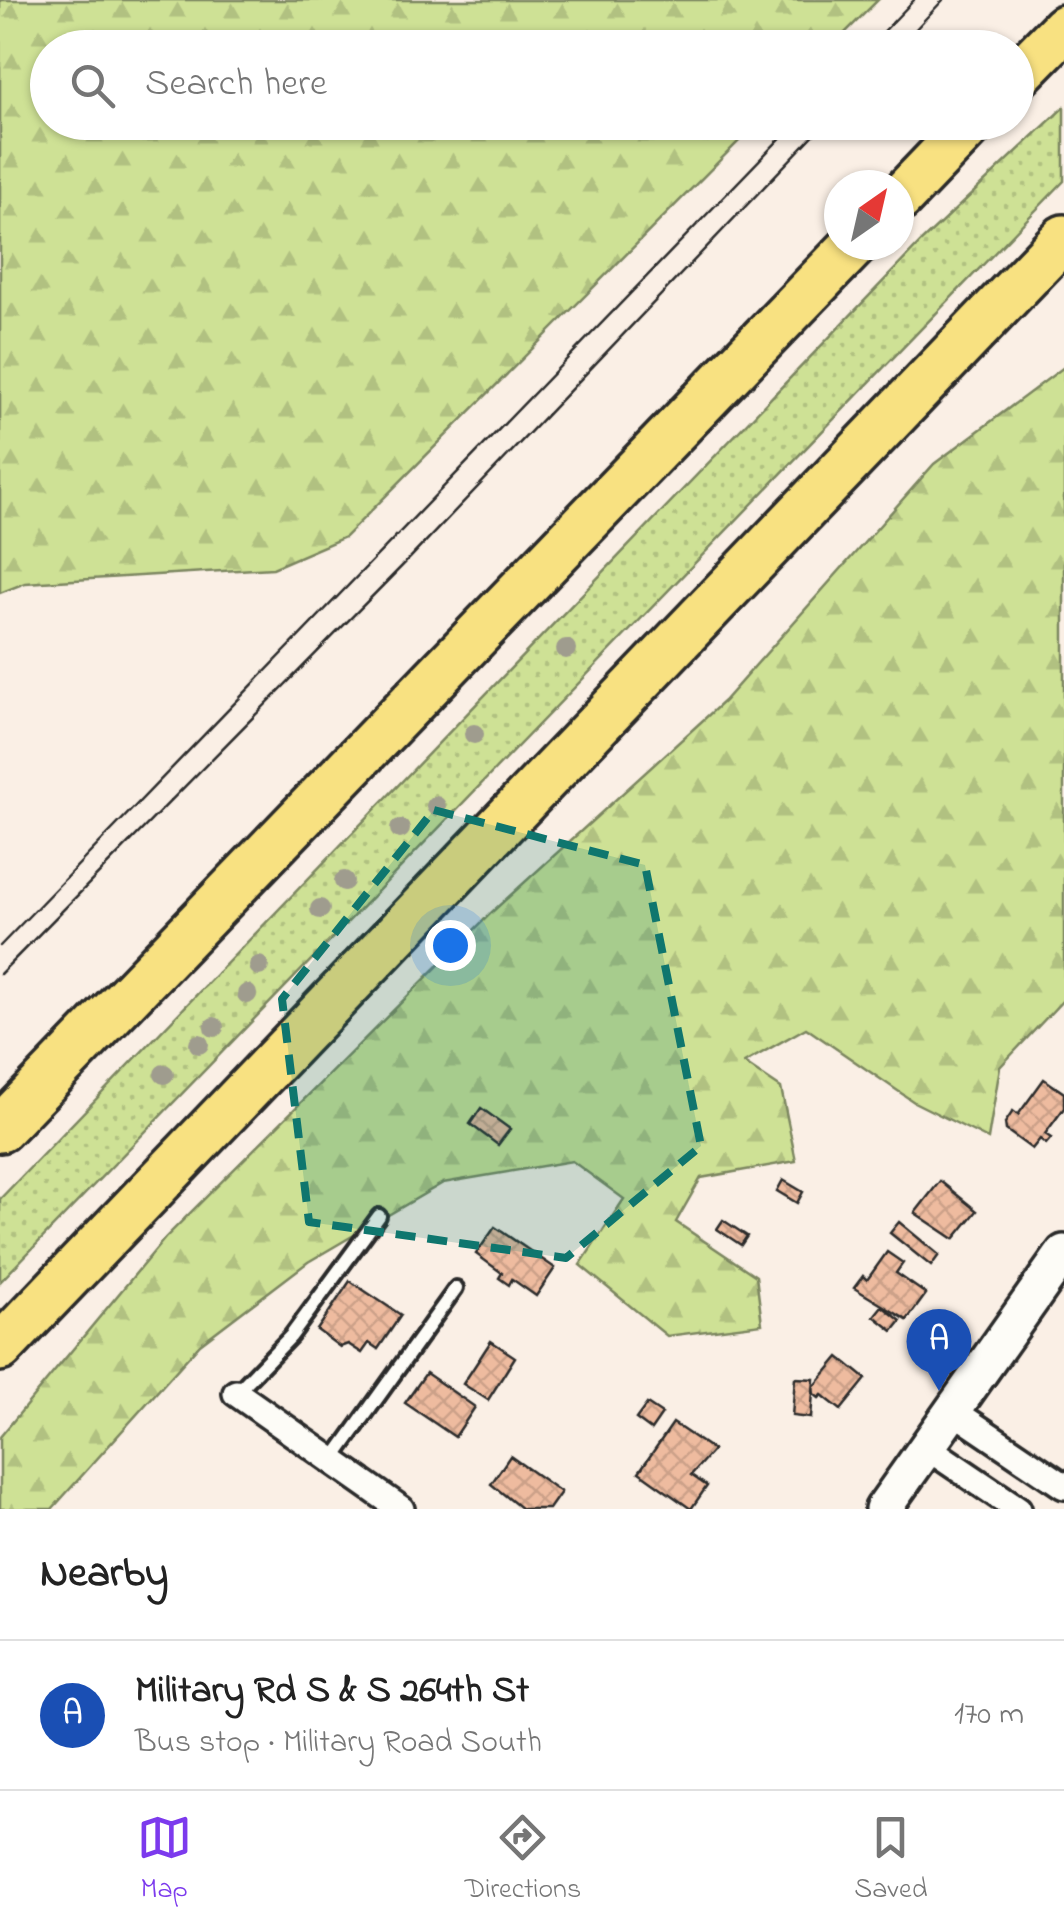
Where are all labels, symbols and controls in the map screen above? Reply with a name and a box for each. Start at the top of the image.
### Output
search box [30,30,1034,140]
text: Search here [145,57,327,113]
icon: search [65,58,120,113]
north arrow [824,170,914,260]
your location [425,920,476,971]
pin: A [906,1308,972,1391]
text: Nearby [40,1544,168,1605]
text: Military Rd S & S 264th St [135,1664,529,1720]
text: A [63,1692,82,1739]
text: 170 m [954,1692,1024,1739]
text: Bus stop · Military Road South [135,1720,542,1767]
tab: Map [137,1810,192,1911]
tab: Directions [465,1810,581,1911]
tab: Saved [854,1810,927,1911]

